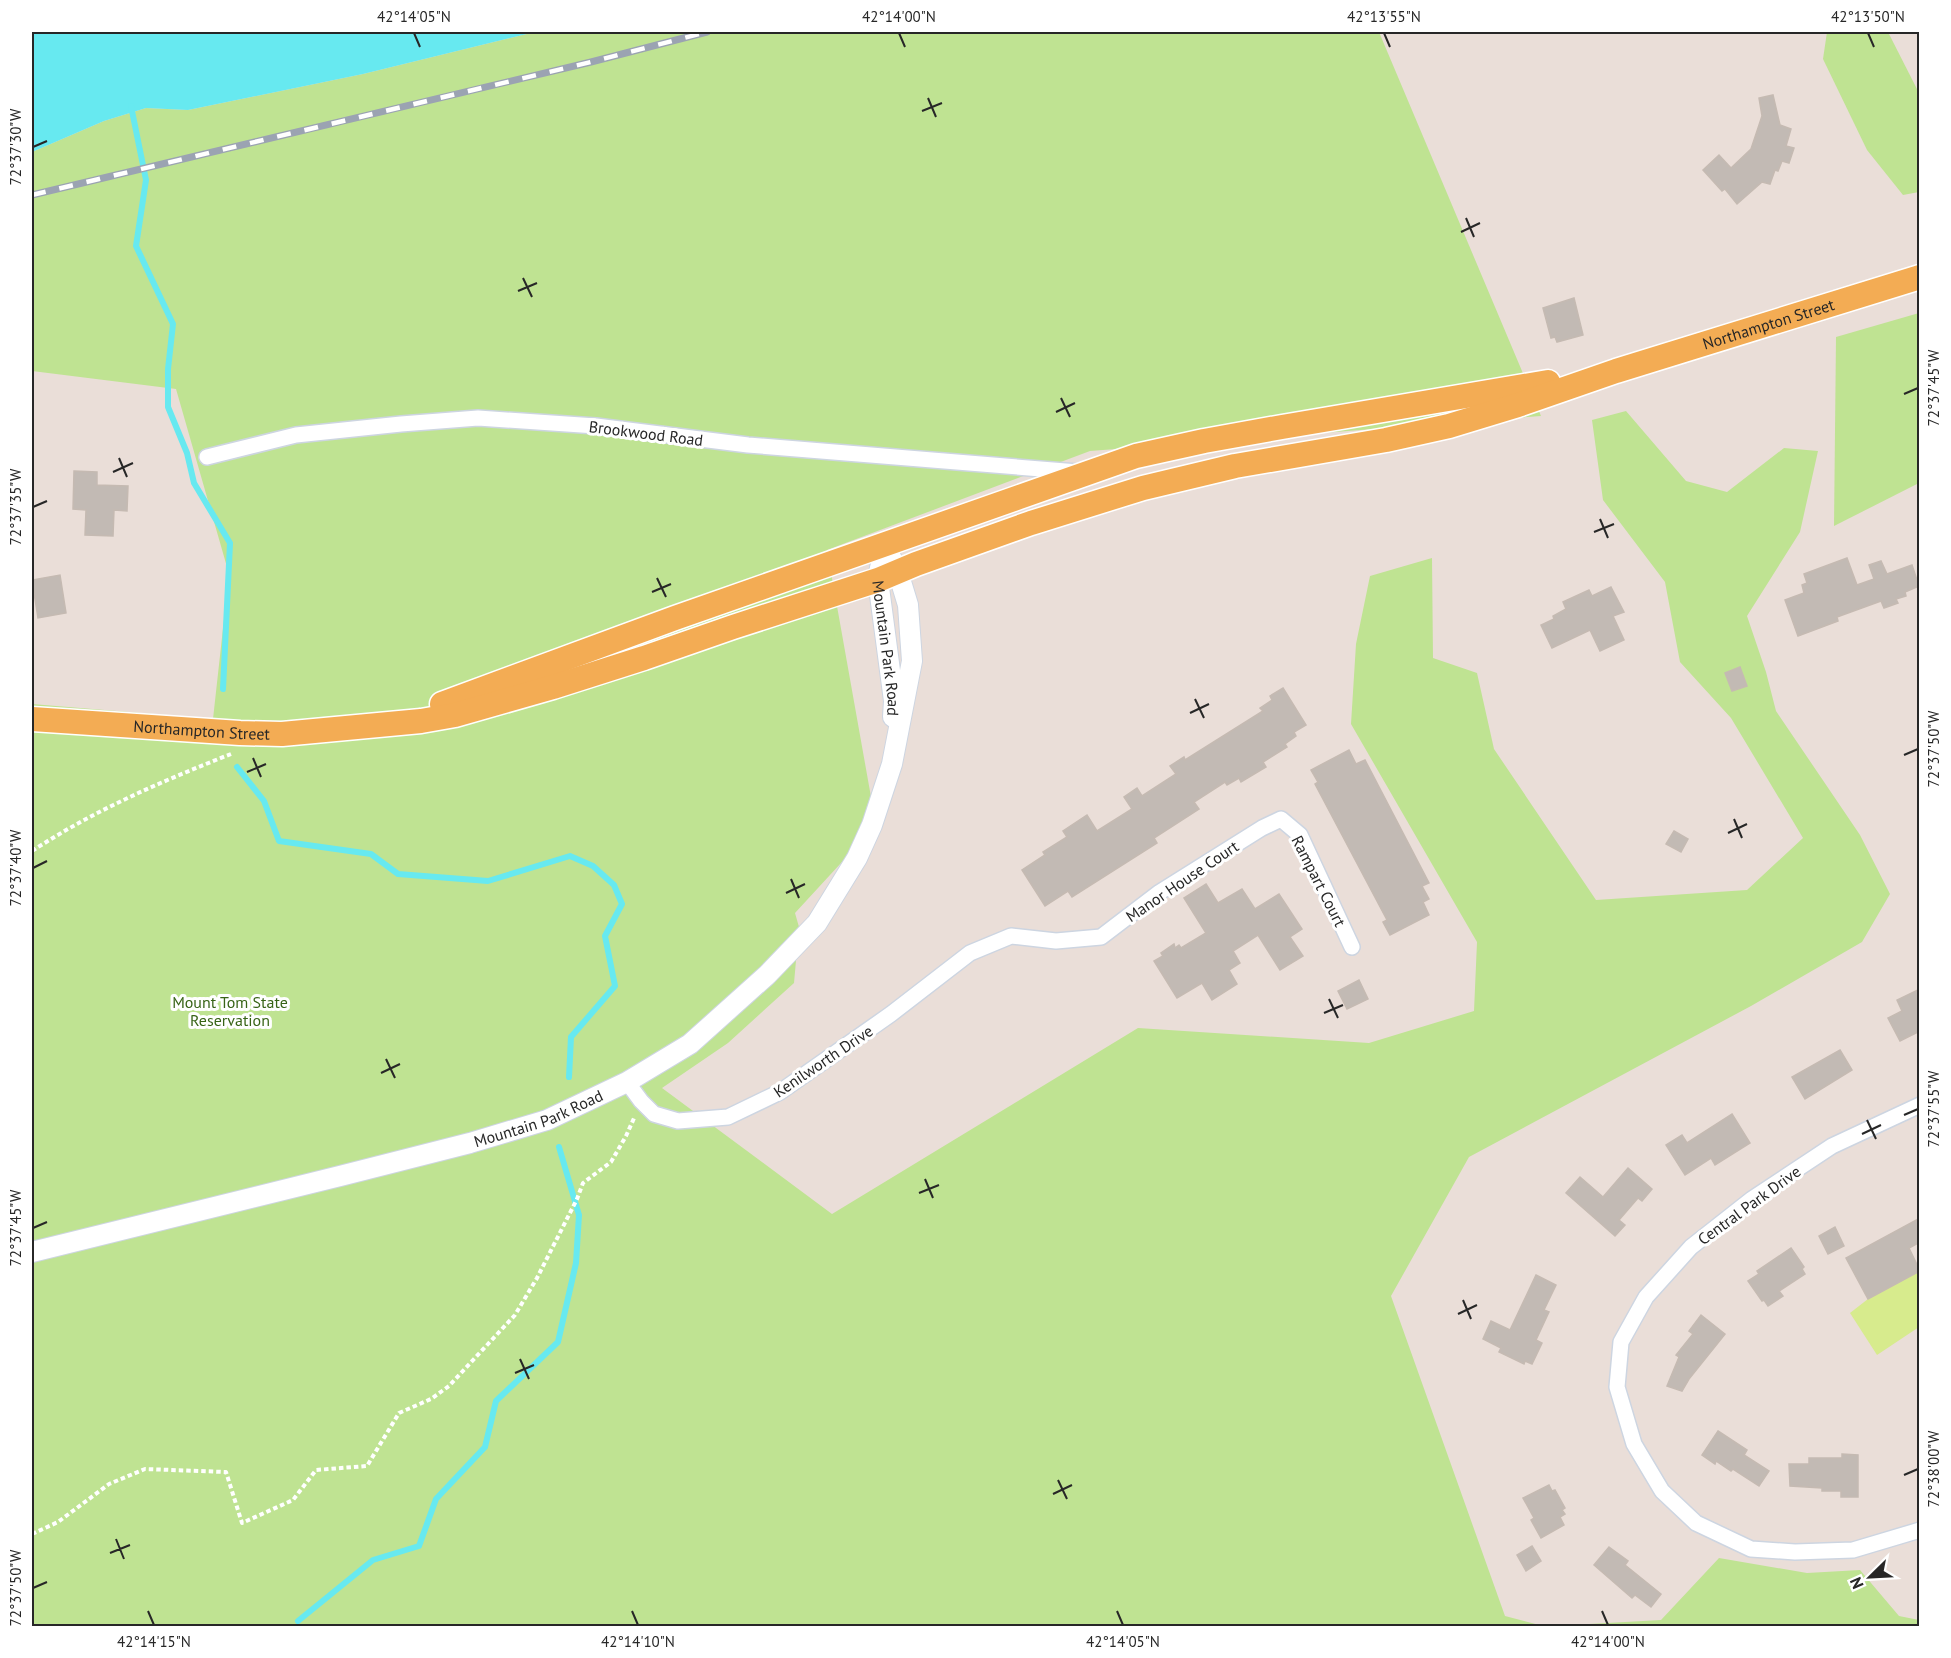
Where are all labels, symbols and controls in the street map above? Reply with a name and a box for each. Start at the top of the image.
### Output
text: 42°14'05"N [377,7,451,26]
text: 42°14'00"N [862,7,936,26]
text: 42°13'55"N [1347,7,1421,26]
text: 42°13'50"N [1831,7,1905,26]
text: 72°37'30"W [6,108,25,185]
street label: Northampton Street [1700,294,1837,354]
text: 72°37'45"W [1924,349,1943,426]
street label: Brookwood Road [588,416,704,450]
text: 72°37'35"W [6,468,25,545]
street label: Mountain Park Road [868,579,904,717]
text: 72°37'50"W [1924,710,1943,787]
street label: Northampton Street [133,716,271,744]
text: 72°37'40"W [6,829,25,906]
street label: Rampart Court [1287,832,1351,930]
street label: Manor House Court [1122,836,1243,926]
park label: Mount Tom State Reservation [172,992,288,1030]
street label: Kenilworth Drive [770,1020,876,1102]
text: 72°37'55"W [1924,1070,1943,1147]
street label: Mountain Park Road [471,1085,606,1151]
street label: Central Park Drive [1694,1161,1804,1249]
text: 72°37'45"W [6,1189,25,1266]
text: 72°38'00"W [1924,1430,1943,1507]
north arrow [1840,1547,1900,1607]
text: 72°37'50"W [6,1549,25,1626]
text: N [1845,1574,1868,1592]
text: 42°14'15"N [117,1632,191,1651]
text: 42°14'10"N [601,1632,675,1651]
text: 42°14'05"N [1086,1632,1160,1651]
text: 42°14'00"N [1571,1632,1645,1651]

